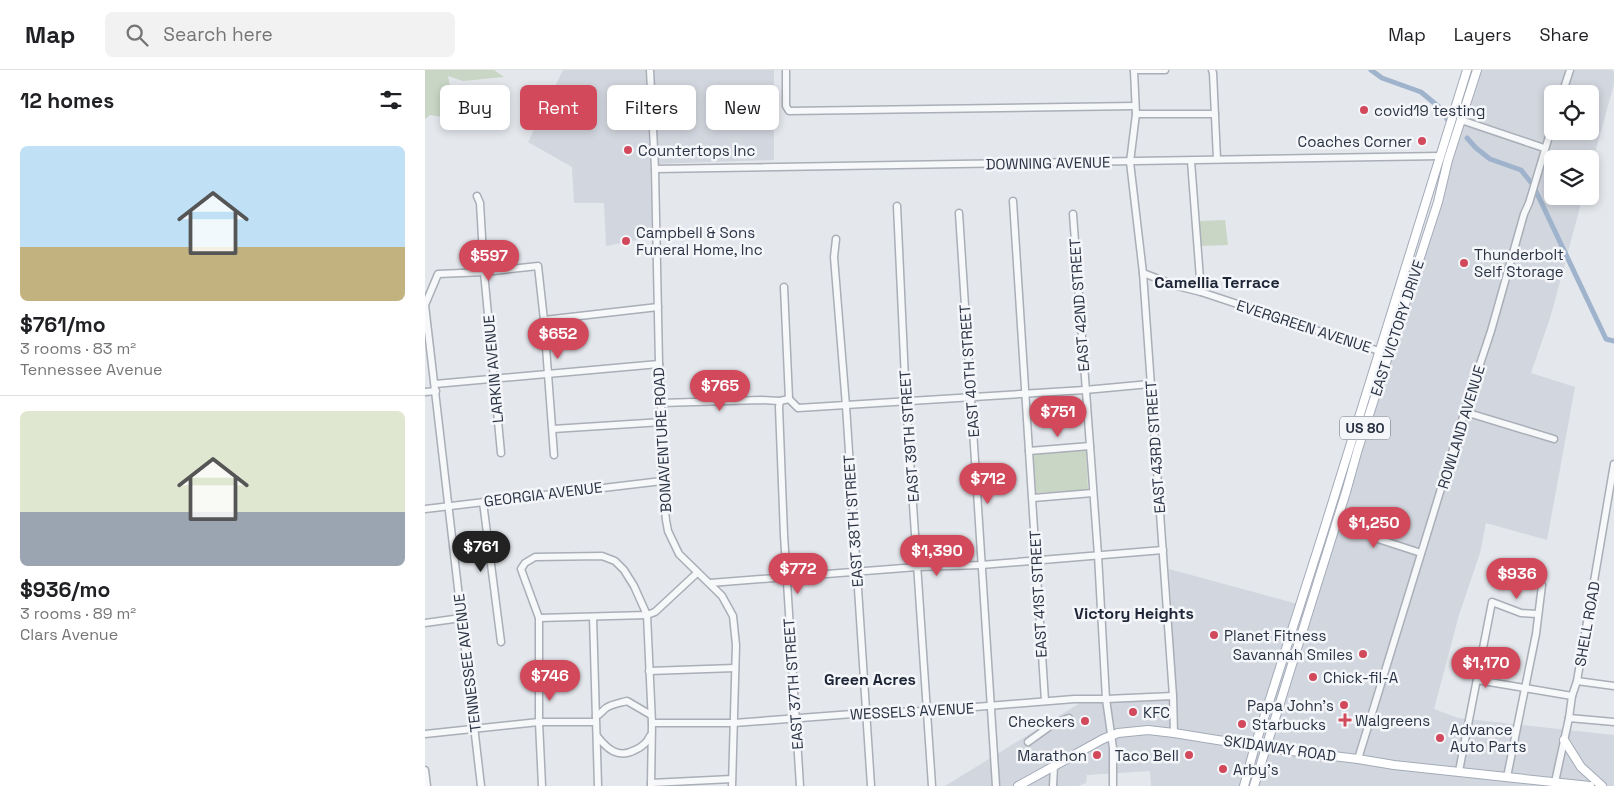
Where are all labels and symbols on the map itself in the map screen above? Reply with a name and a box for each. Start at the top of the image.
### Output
place label: covid19 testing [1374,101,1485,120]
marker: covid19 testing [1358,104,1370,116]
place label: Coaches Corner [1298,132,1412,151]
marker: Coaches Corner [1416,135,1428,147]
place label: Countertops Inc [638,141,755,160]
marker: Countertops Inc [622,144,634,156]
street label: DOWNING AVENUE [985,152,1111,174]
place label: Campbell & Sons Funeral Home, Inc [636,223,763,259]
marker: Campbell & Sons Funeral Home, Inc [620,235,632,247]
street label: EAST 42ND STREET [1065,237,1093,372]
pin: $597 [459,240,519,282]
place label: Thunderbolt Self Storage [1474,245,1564,281]
street label: EAST VICTORY DRIVE [1366,257,1428,399]
marker: Thunderbolt Self Storage [1458,257,1470,269]
district label: Camellia Terrace [1154,272,1280,293]
street label: EVERGREEN AVENUE [1234,295,1374,357]
street label: EAST 40TH STREET [955,304,983,438]
street label: LARKIN AVENUE [479,314,507,424]
pin: $652 [528,318,588,360]
street label: ROWLAND AVENUE [1433,363,1489,491]
street label: BONAVENTURE ROAD [649,367,675,513]
street label: EAST 39TH STREET [895,369,923,503]
pin: $765 [690,370,750,412]
street label: EAST 43RD STREET [1141,380,1169,514]
pin: $751 [1028,396,1088,438]
road number: US 80 [1340,416,1390,439]
street label: EAST 38TH STREET [839,454,867,588]
pin: $712 [958,462,1018,505]
street label: GEORGIA AVENUE [483,477,603,511]
pin: $1,250 [1333,506,1415,549]
street label: EAST 41ST STREET [1025,529,1051,658]
pin: $761 [451,530,511,573]
pin: $1,390 [896,534,978,577]
pin: $772 [768,552,828,595]
pin: $936 [1487,558,1547,600]
street label: SHELL ROAD [1570,580,1604,668]
street label: TENNESSEE AVENUE [449,593,485,733]
district label: Victory Heights [1074,603,1194,624]
street label: EAST 37TH STREET [779,617,807,750]
place label: Planet Fitness [1224,626,1327,645]
marker: Planet Fitness [1208,629,1220,641]
place label: Savannah Smiles [1233,645,1353,664]
pin: $1,170 [1445,646,1527,689]
marker: Savannah Smiles [1357,648,1369,660]
pin: $746 [520,660,580,702]
place label: Chick-fil-A [1323,668,1399,687]
district label: Green Acres [824,669,916,690]
marker: Chick-fil-A [1307,671,1319,683]
place label: Papa John's [1247,696,1334,715]
street label: WESSELS AVENUE [849,698,975,724]
marker: Papa John's [1338,699,1350,711]
place label: KFC [1143,703,1170,722]
marker: KFC [1127,706,1139,718]
place label: Walgreens [1355,711,1430,730]
place label: Checkers [1008,712,1075,731]
marker: Walgreens [1339,714,1351,726]
marker: Checkers [1079,715,1091,727]
place label: Starbucks [1252,715,1326,734]
marker: Starbucks [1236,718,1248,730]
place label: Advance Auto Parts [1450,720,1526,756]
street label: SKIDAWAY ROAD [1222,731,1338,765]
marker: Advance Auto Parts [1434,732,1446,744]
place label: Marathon [1017,746,1087,765]
place label: Taco Bell [1115,746,1179,765]
marker: Marathon [1091,749,1103,761]
marker: Taco Bell [1183,749,1195,761]
place label: Arby's [1233,760,1279,779]
marker: Arby's [1217,763,1229,775]

